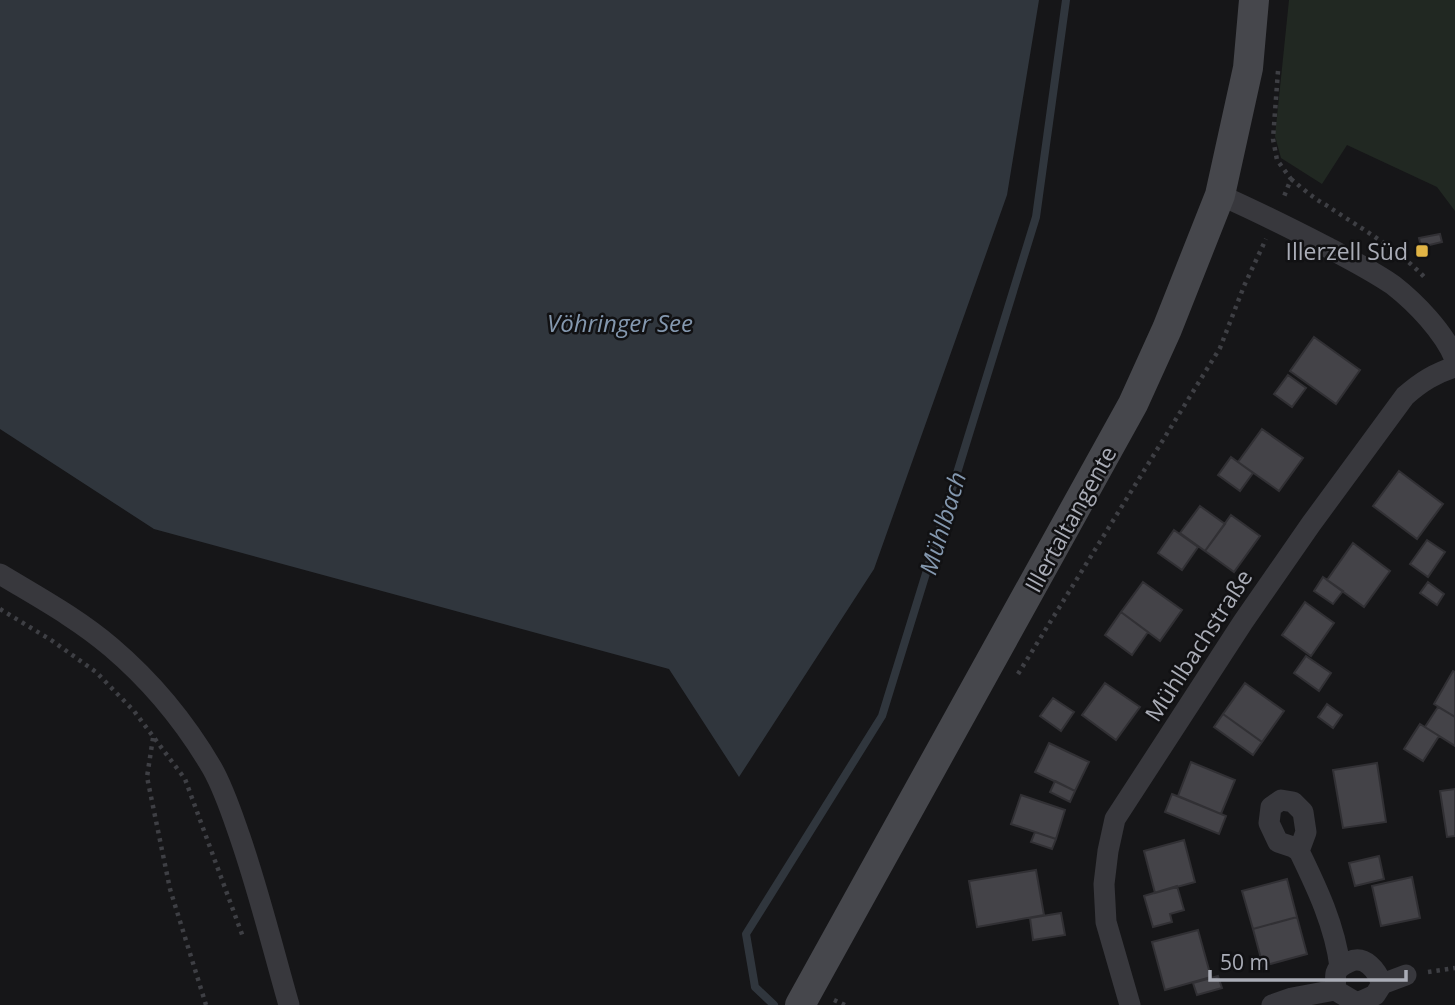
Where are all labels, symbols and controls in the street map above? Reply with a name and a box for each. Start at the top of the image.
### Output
place label: Illerzell Süd [1286,235,1408,267]
marker: Illerzell Süd [1414,243,1430,259]
water label: Vöhringer See [547,306,693,339]
street label: Illertaltangente [1017,440,1123,598]
water label: Mühlbach [911,468,973,578]
street label: Mühlbachstraße [1137,563,1259,727]
scale bar [1210,939,1406,983]
text: 50 m [1220,948,1269,976]

